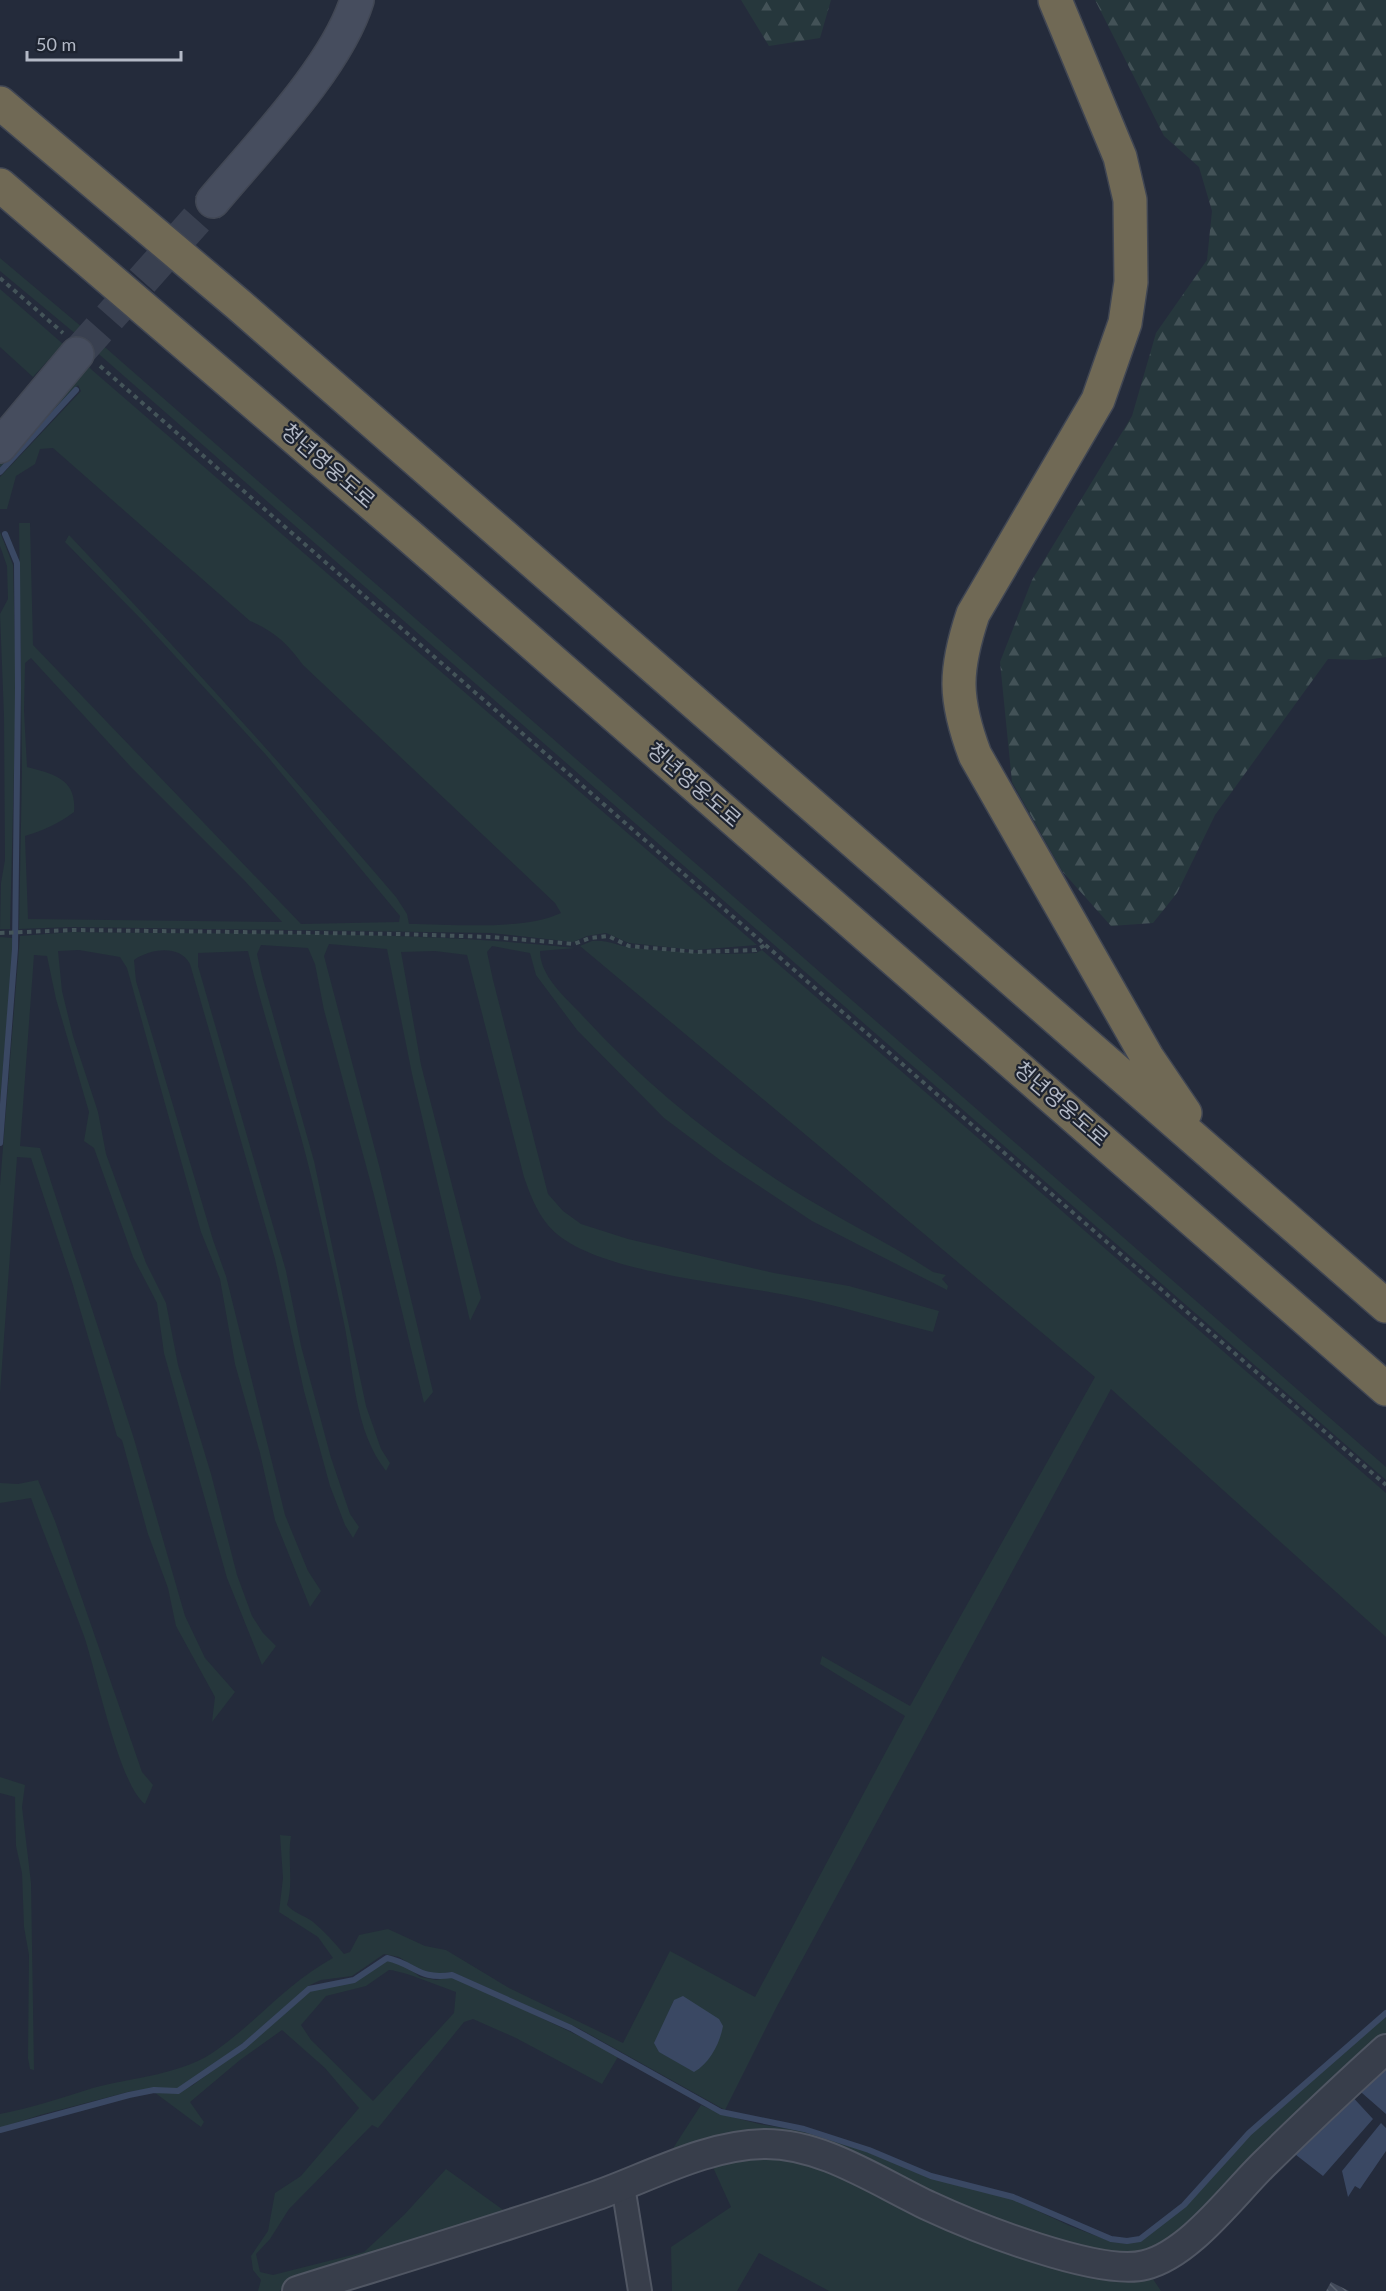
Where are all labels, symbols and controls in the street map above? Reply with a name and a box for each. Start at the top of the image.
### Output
scale bar [27,24,182,62]
text: 50 m [36,33,76,55]
street label: 청년영웅도로 [277,417,381,512]
street label: 청년영웅도로 [643,736,747,831]
street label: 청년영웅도로 [1010,1055,1114,1150]

